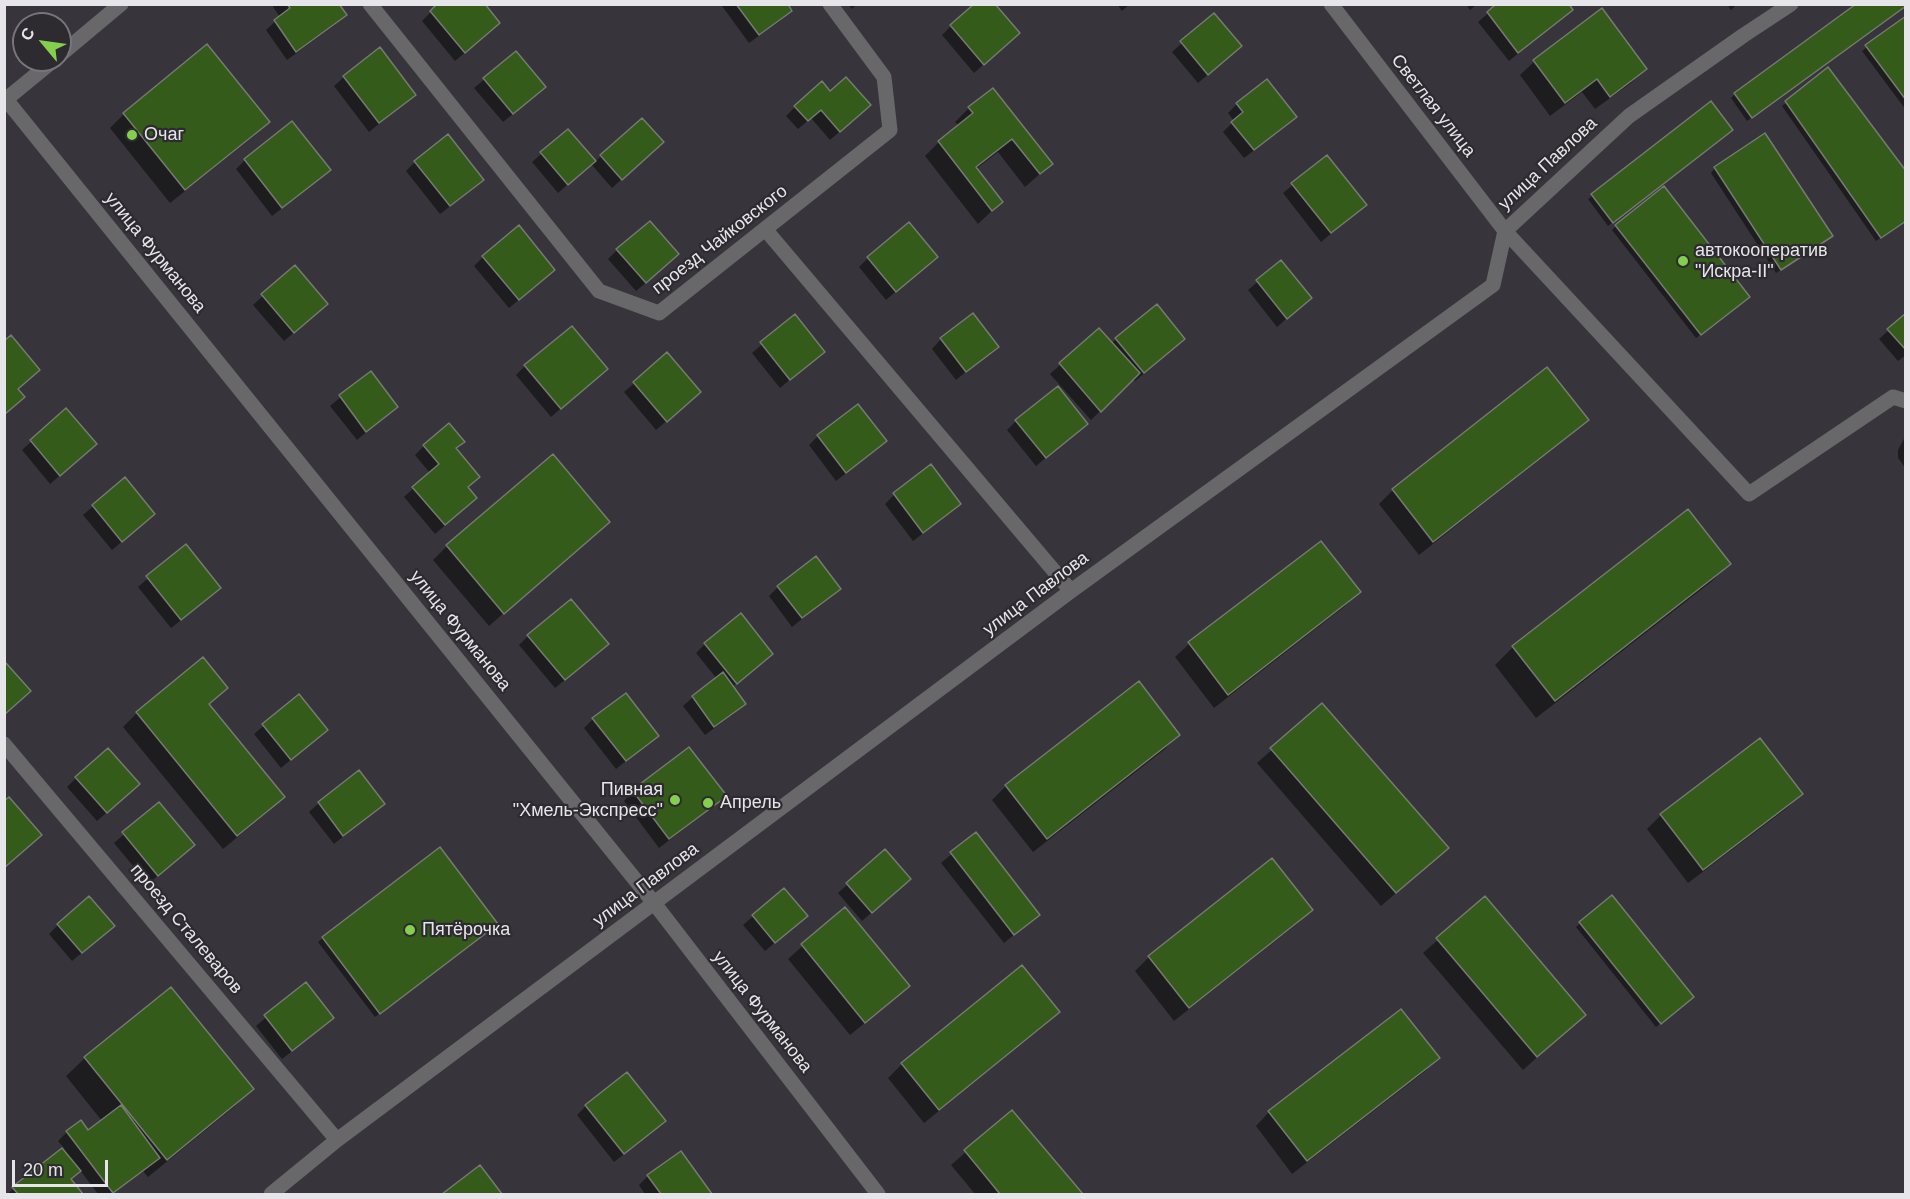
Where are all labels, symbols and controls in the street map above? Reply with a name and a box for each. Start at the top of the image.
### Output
north arrow [12,12,72,72]
text: С [17,25,38,43]
street label: Светлая улица [1386,50,1480,162]
street label: улица Павлова [1494,113,1602,215]
place label: Очаг [144,124,184,146]
marker: Очаг [125,128,139,142]
street label: проезд Чайковского [648,181,792,299]
street label: улица Фурманова [100,188,210,318]
place label: автокооператив "Искра-II" [1695,240,1828,282]
marker: автокооператив "Искра-II" [1676,254,1690,268]
street label: улица Павлова [979,547,1093,641]
street label: улица Фурманова [405,566,515,696]
place label: Пивная "Хмель-Экспресс" [513,779,663,822]
place label: Апрель [720,792,781,814]
marker: Пивная "Хмель-Экспресс" [668,793,682,807]
marker: Апрель [701,796,715,810]
street label: улица Павлова [589,838,703,932]
street label: проезд Сталеваров [125,860,247,998]
place label: Пятёрочка [422,919,510,941]
marker: Пятёрочка [403,923,417,937]
street label: улица Фурманова [708,947,816,1077]
scale bar [15,1148,111,1186]
text: 20 m [23,1160,63,1180]

